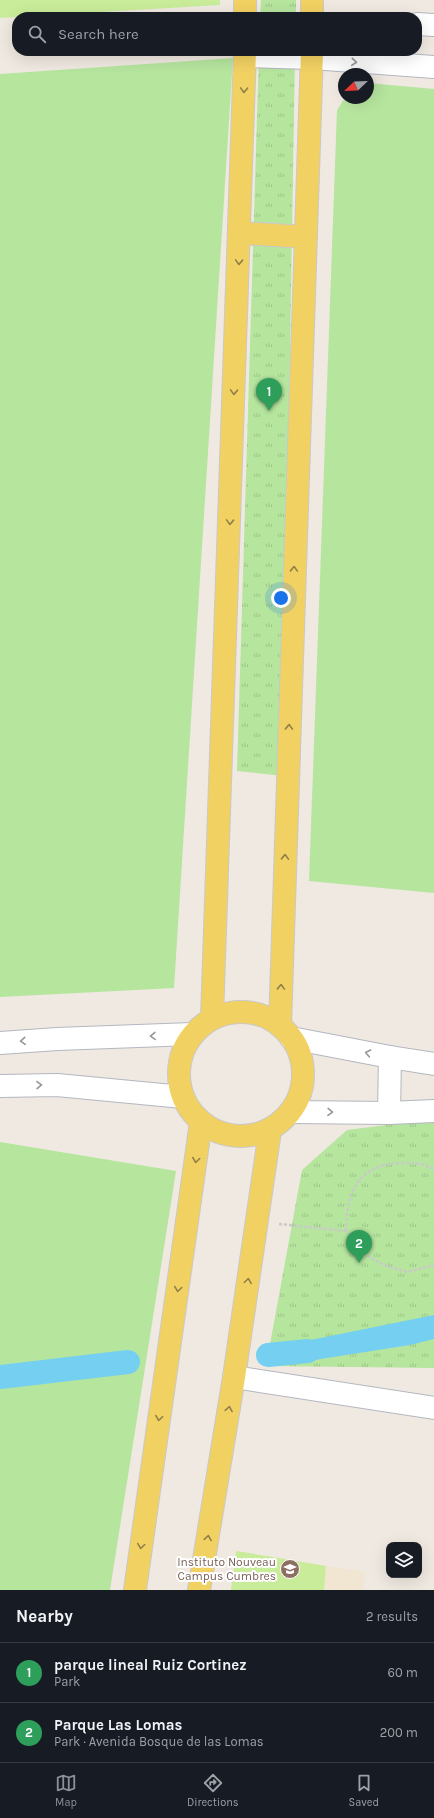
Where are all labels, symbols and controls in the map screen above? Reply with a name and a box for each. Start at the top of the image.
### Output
search box [12,12,422,56]
icon: search [26,23,48,45]
text: Search here [58,25,139,43]
one-way arrow [351,57,357,66]
north arrow [338,68,374,104]
one-way arrow [240,87,248,93]
one-way arrow [235,259,243,265]
pin: 1 [256,378,282,411]
one-way arrow [230,389,239,395]
one-way arrow [225,519,234,525]
one-way arrow [290,566,299,572]
your location [271,588,291,608]
one-way arrow [285,724,293,730]
one-way arrow [281,854,289,860]
one-way arrow [277,984,286,990]
one-way arrow [150,1031,156,1040]
one-way arrow [20,1037,26,1046]
one-way arrow [365,1049,371,1058]
one-way arrow [36,1081,42,1090]
one-way arrow [327,1108,333,1116]
one-way arrow [192,1157,201,1163]
pin: 2 [346,1230,372,1263]
one-way arrow [243,1278,252,1284]
one-way arrow [174,1286,183,1292]
one-way arrow [224,1406,233,1413]
one-way arrow [155,1415,164,1421]
one-way arrow [203,1535,211,1541]
map controls [386,1542,422,1578]
button: layers [386,1542,422,1578]
one-way arrow [137,1543,146,1550]
place label: Instituto Nouveau Campus Cumbres [177,1555,276,1583]
school or university icon: Instituto Nouveau Campus Cumbres [279,1558,301,1580]
text: Nearby [16,1606,73,1626]
text: 2 results [366,1609,418,1624]
text: parque lineal Ruiz Cortinez [54,1656,247,1674]
text: 1 [27,1665,31,1680]
text: 60 m [388,1665,418,1680]
text: Park [54,1674,80,1689]
text: Parque Las Lomas [54,1716,182,1734]
text: 2 [25,1725,33,1740]
text: 200 m [380,1725,418,1740]
text: Park · Avenida Bosque de las Lomas [54,1734,264,1749]
tab: Map [55,1772,77,1809]
tab: Directions [187,1772,239,1809]
tab: Saved [349,1772,379,1809]

